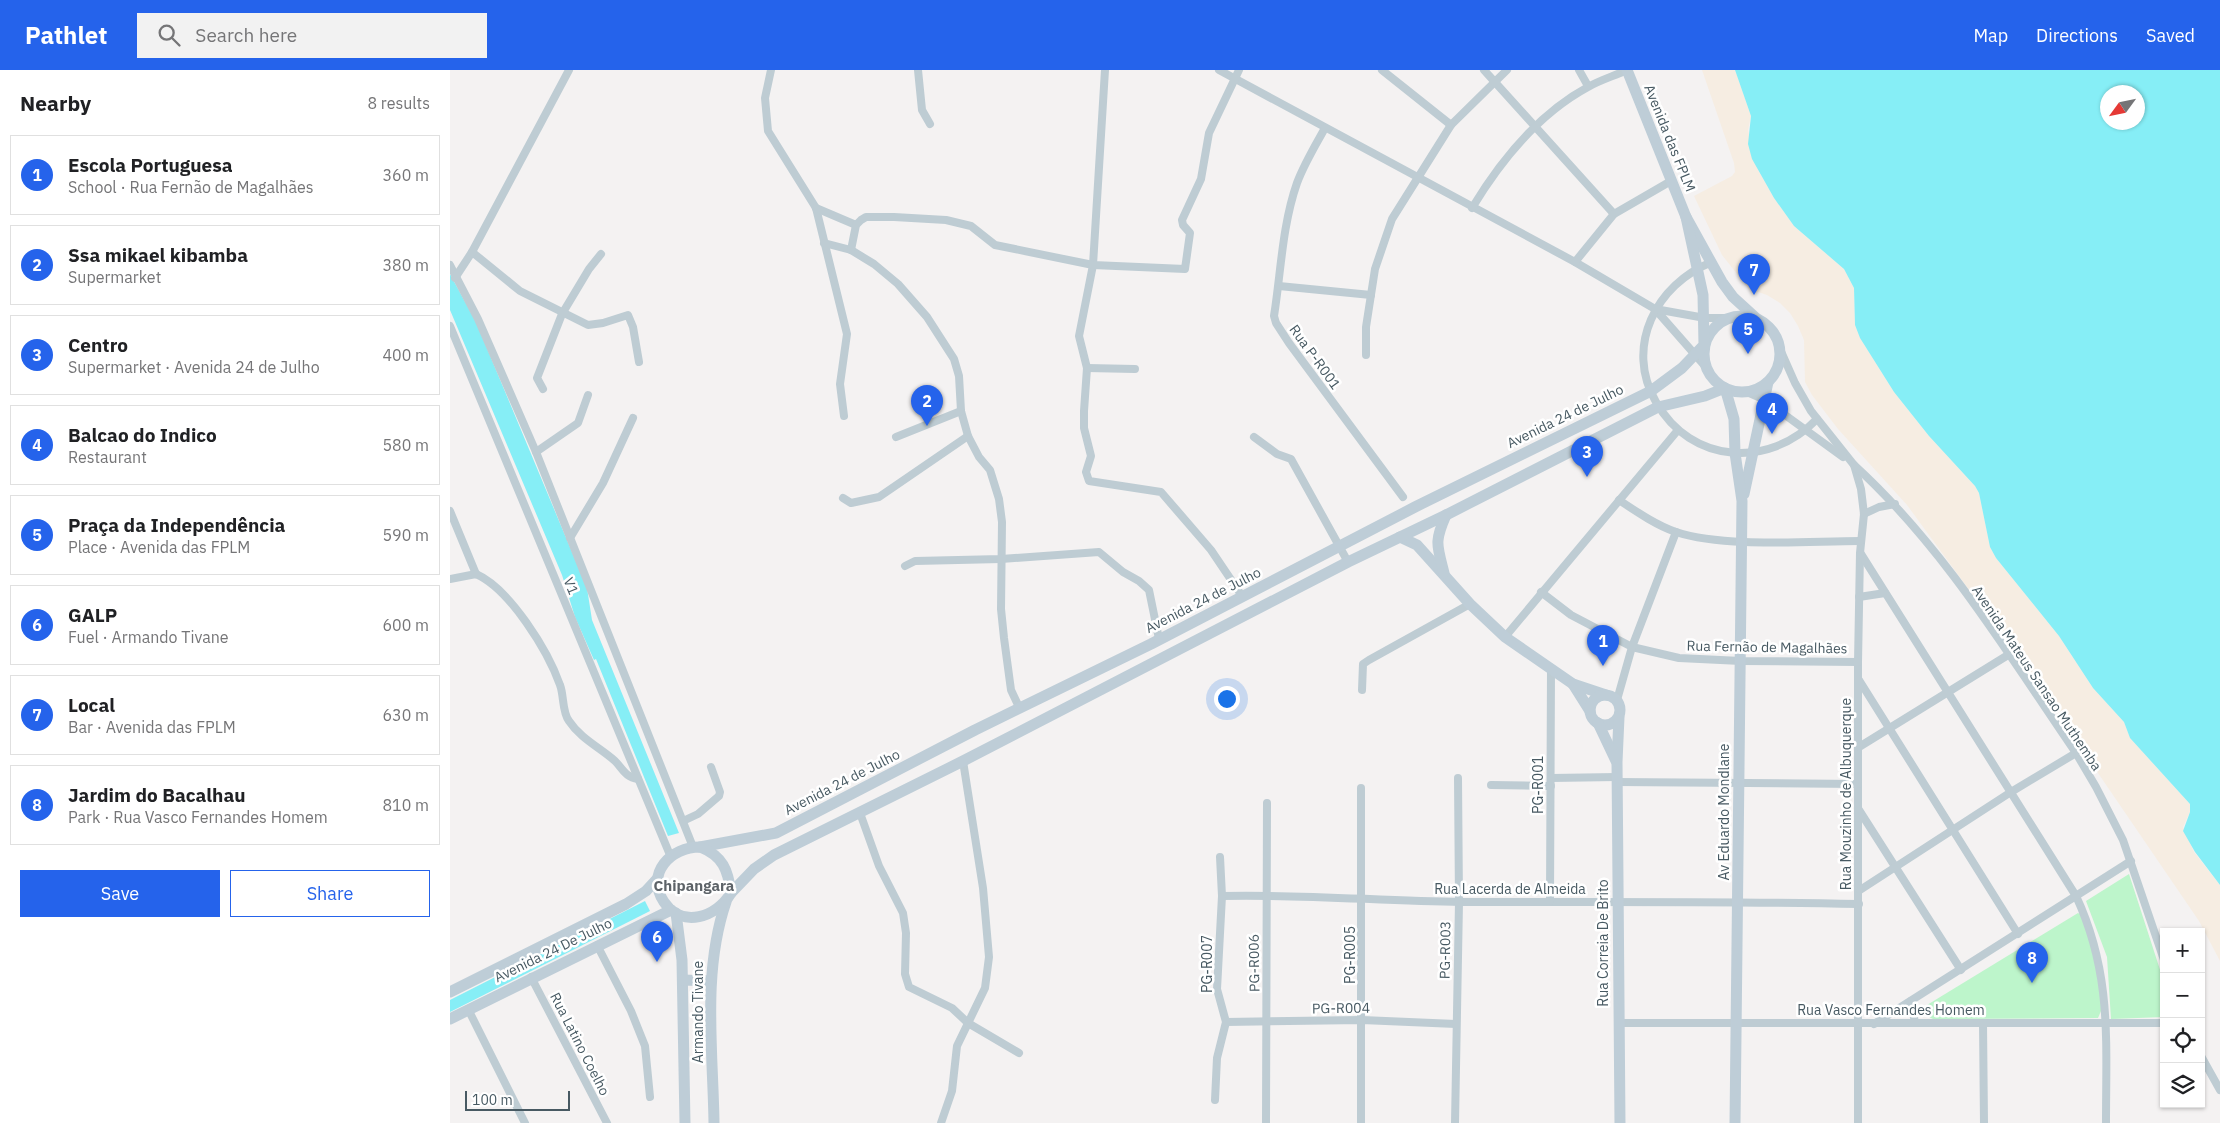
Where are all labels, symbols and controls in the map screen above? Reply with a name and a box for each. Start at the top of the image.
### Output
search box [137,13,487,58]
text: Pathlet [25,19,107,51]
icon: search [155,21,183,49]
text: Search here [195,23,297,47]
text: Map [1973,24,2008,47]
text: Directions [2036,24,2118,47]
text: Saved [2146,24,2195,47]
street label: Avenida das FPLM [1640,82,1700,194]
north arrow [2100,85,2145,130]
text: Nearby [20,89,91,117]
text: 8 results [367,93,430,113]
text: Escola Portuguesa [68,153,233,177]
text: 1 [32,165,42,185]
text: 360 m [382,165,429,185]
text: School · Rua Fernão de Magalhães [68,177,314,197]
text: Ssa mikael kibamba [68,243,248,267]
pin: 7 [1738,254,1770,295]
text: 2 [32,255,42,275]
text: 380 m [382,255,429,275]
text: Supermarket [68,267,161,287]
pin: 5 [1732,313,1764,354]
street label: Rua P-R001 [1285,321,1345,393]
text: Centro [68,333,128,357]
text: 3 [32,345,42,365]
text: 400 m [382,345,429,365]
text: Supermarket · Avenida 24 de Julho [68,357,320,377]
street label: Avenida 24 de Julho [1504,380,1626,452]
pin: 2 [911,385,943,426]
pin: 4 [1756,393,1788,434]
text: Balcao do Indico [68,423,217,447]
text: 4 [32,435,42,455]
text: 580 m [382,435,429,455]
pin: 3 [1571,436,1603,477]
text: Restaurant [68,447,147,467]
text: Praça da Independência [68,513,285,537]
text: 5 [32,525,42,545]
text: 590 m [382,525,429,545]
text: Place · Avenida das FPLM [68,537,250,557]
street label: Avenida 24 de Julho [1142,563,1264,637]
street label: V1 [559,575,583,597]
street label: Avenida Mateus Sansao Muthemba [1968,582,2106,775]
text: GALP [68,603,117,627]
text: 6 [32,615,42,635]
text: 600 m [382,615,429,635]
pin: 1 [1587,625,1619,666]
text: Fuel · Armando Tivane [68,627,229,647]
street label: Rua Fernão de Magalhães [1686,637,1848,657]
your location [1214,686,1240,712]
text: Local [68,693,115,717]
street label: Rua Mouzinho de Albuquerque [1837,697,1855,890]
text: 7 [32,705,42,725]
text: 630 m [382,705,429,725]
text: Bar · Avenida das FPLM [68,717,236,737]
street label: Av Eduardo Mondlane [1715,743,1733,880]
street label: Avenida 24 de Julho [781,745,903,819]
street label: PG-R001 [1529,756,1547,814]
text: Jardim do Bacalhau [68,783,246,807]
text: 8 [32,795,42,815]
text: 810 m [382,795,429,815]
text: Park · Rua Vasco Fernandes Homem [68,807,328,827]
button: Save [20,870,220,917]
button: Share [230,870,430,917]
district label: Chipangara [654,876,735,895]
street label: Rua Correia De Brito [1594,879,1612,1007]
street label: Rua Lacerda de Almeida [1434,880,1586,898]
street label: Avenida 24 De Julho [491,914,615,986]
pin: 6 [641,921,673,962]
street label: PG-R003 [1435,921,1455,979]
street label: PG-R005 [1341,926,1359,984]
map controls [2160,928,2205,1108]
button: + [2160,928,2205,973]
street label: PG-R006 [1244,934,1264,992]
street label: PG-R007 [1198,935,1216,993]
pin: 8 [2016,942,2048,983]
street label: Armando Tivane [689,960,707,1063]
button: − [2160,973,2205,1018]
street label: Rua Latino Coelho [546,989,614,1099]
street label: PG-R004 [1312,998,1370,1018]
street label: Rua Vasco Fernandes Homem [1797,1001,1985,1019]
button: locate [2160,1018,2205,1063]
button: layers [2160,1063,2205,1108]
scale bar [465,1088,570,1111]
text: 100 m [472,1091,513,1109]

